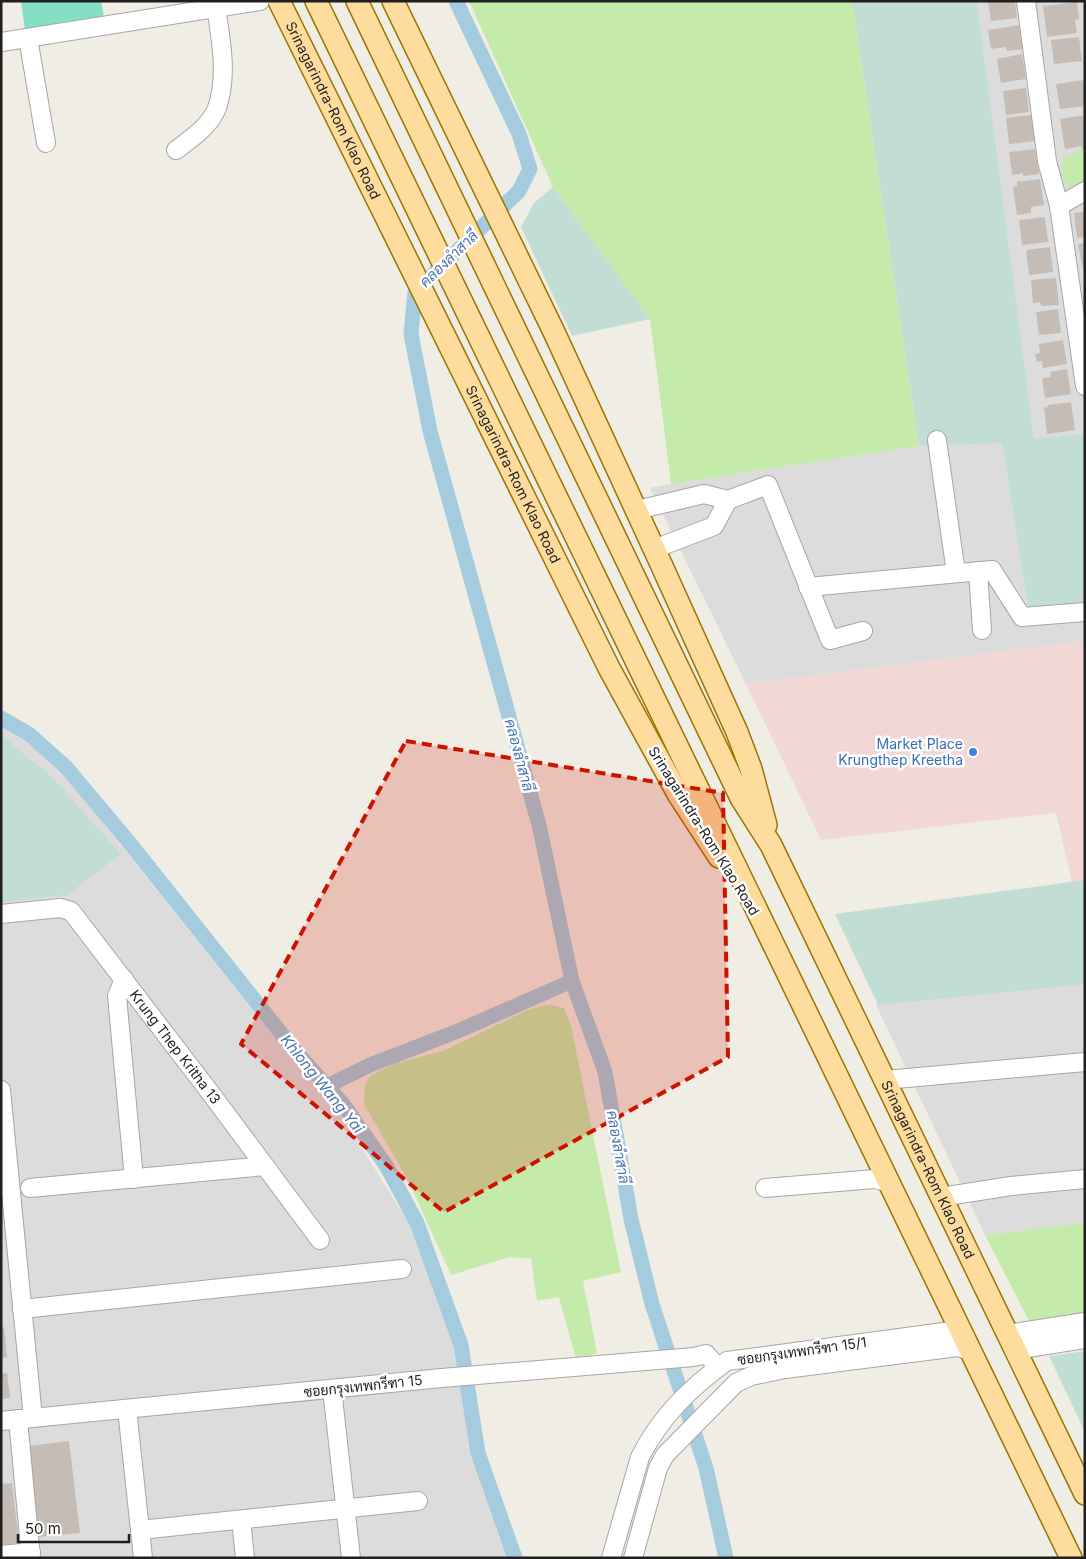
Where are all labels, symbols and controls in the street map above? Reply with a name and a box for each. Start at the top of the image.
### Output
street label: Srinagarindra-Rom Klao Road [282,18,385,202]
water label: คลองลำสาลี [415,226,482,291]
street label: Srinagarindra-Rom Klao Road [462,382,565,566]
water label: คลองลำสาลี [501,717,538,794]
place label: Market Place Krungthep Kreetha [838,735,963,768]
street label: Srinagarindra-Rom Klao Road [645,743,764,918]
marker: Market Place Krungthep Kreetha [967,746,979,758]
street label: Krung Thep Kritha 13 [127,986,225,1107]
water label: Khlong Wang Yai [277,1031,368,1137]
street label: Srinagarindra-Rom Klao Road [878,1077,979,1261]
water label: คลองลำสาลี [603,1109,634,1186]
street label: ซอยกรุงเทพกรีฑา 15/1 [736,1333,868,1370]
street label: ซอยกรุงเทพกรีฑา 15 [303,1371,423,1402]
scale bar [18,1512,129,1544]
text: 50 m [25,1519,61,1538]

